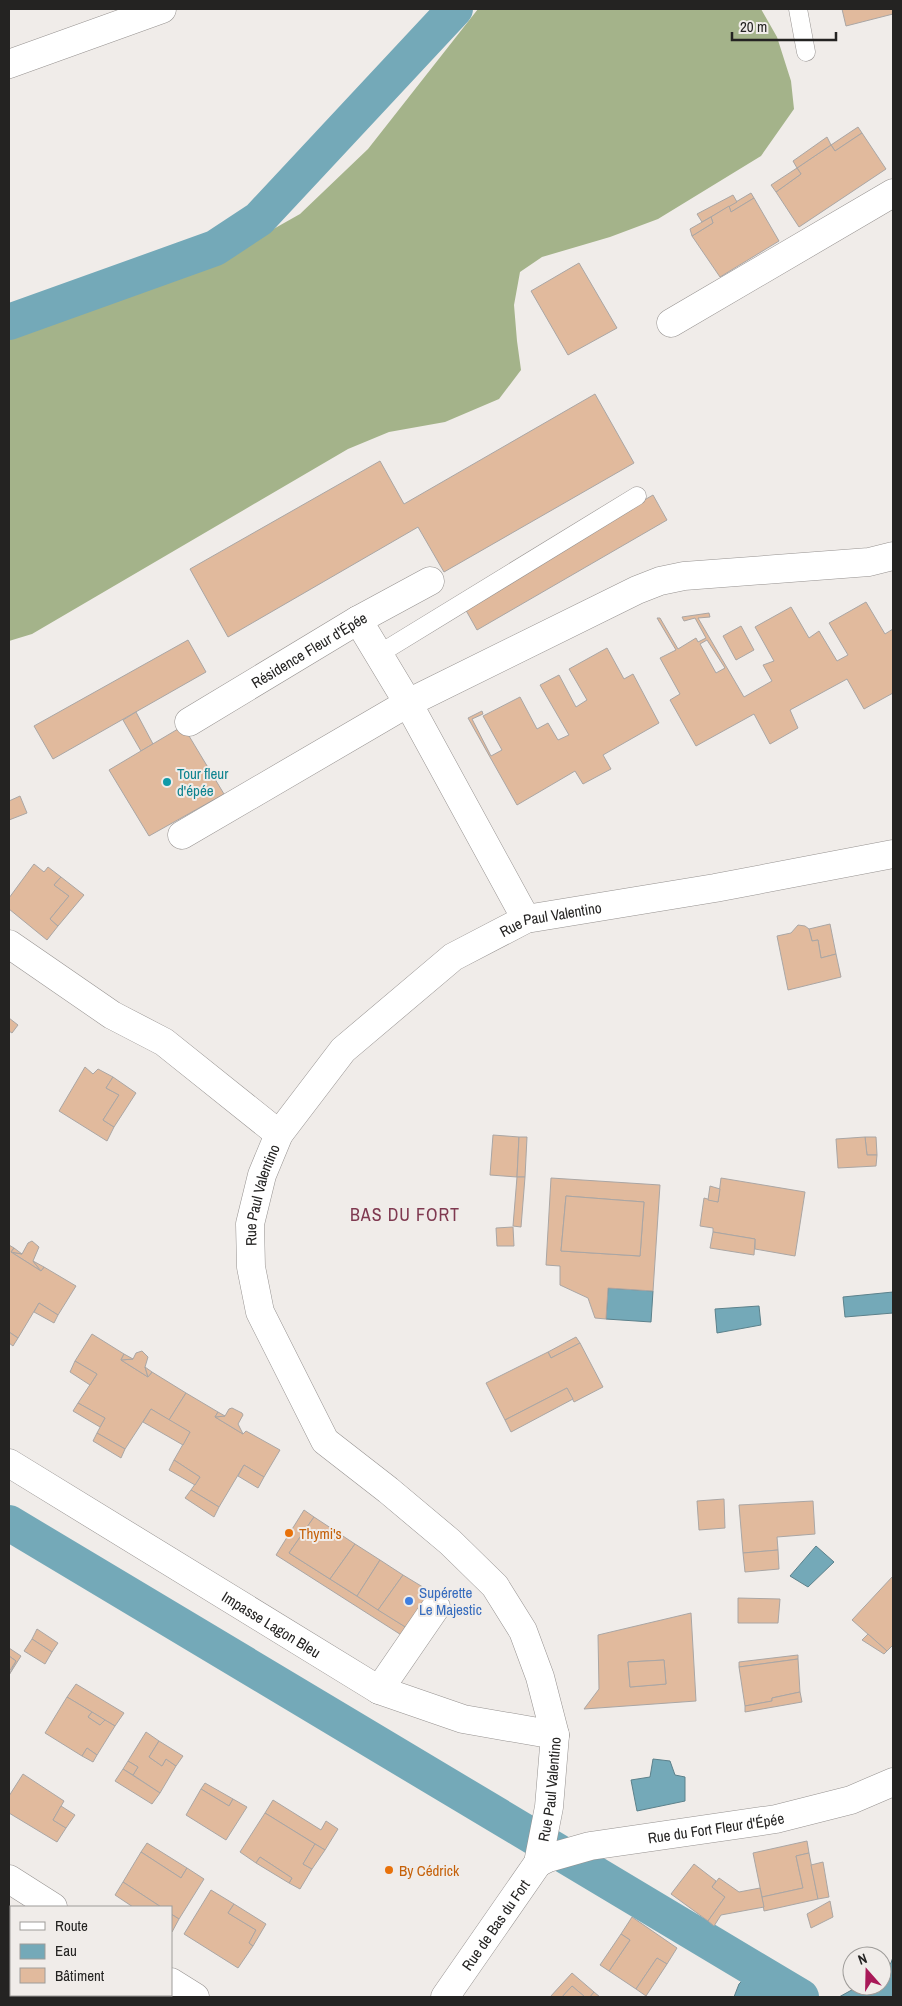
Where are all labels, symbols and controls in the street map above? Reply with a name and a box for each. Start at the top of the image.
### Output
scale bar [732,10,836,42]
text: 20 m [740,16,767,37]
street label: Résidence Fleur d'Épée [247,607,371,693]
place label: Tour fleur d'épée [177,763,228,801]
marker: Tour fleur d'épée [161,776,173,788]
street label: Rue Paul Valentino [496,896,603,942]
street label: Rue Paul Valentino [239,1141,284,1246]
district label: BAS DU FORT [350,1202,460,1227]
place label: Thymi's [299,1523,342,1544]
marker: Thymi's [283,1527,295,1539]
place label: Supérette Le Majestic [419,1582,482,1620]
street label: Impasse Lagon Bleu [218,1586,325,1662]
marker: Supérette Le Majestic [403,1595,415,1607]
street label: Rue Paul Valentino [532,1736,565,1843]
street label: Rue du Fort Fleur d'Épée [646,1807,786,1848]
place label: By Cédrick [399,1860,460,1881]
marker: By Cédrick [383,1864,395,1876]
street label: Rue de Bas du Fort [456,1875,534,1974]
legend [10,1906,172,1996]
text: Route [55,1915,88,1936]
text: Eau [55,1940,77,1961]
north arrow [842,1946,892,1996]
text: N [856,1949,870,1969]
text: Bâtiment [55,1965,105,1986]

